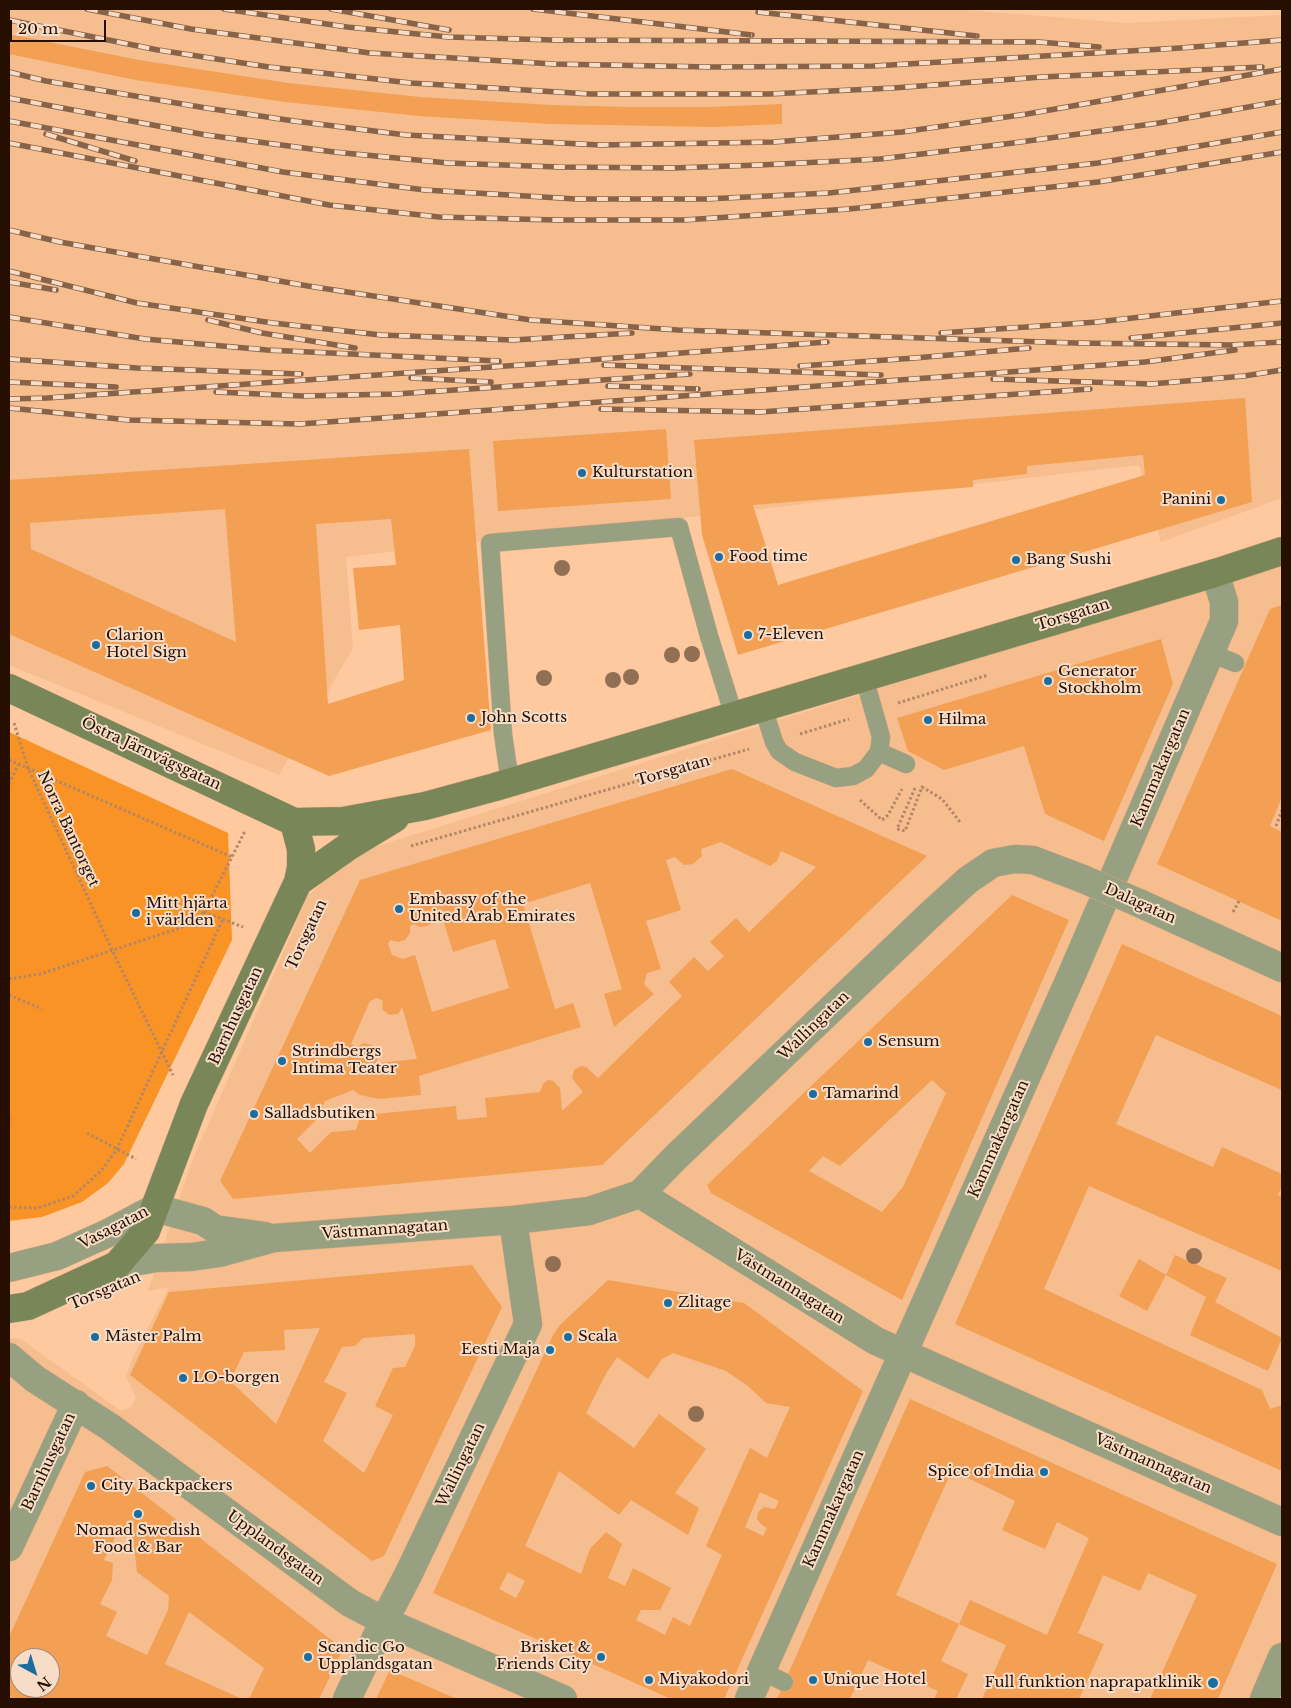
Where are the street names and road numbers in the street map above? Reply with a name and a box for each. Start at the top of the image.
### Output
street label: Torsgatan [1034,595,1112,635]
street label: Kammakargatan [1128,706,1194,830]
street label: Östra Järnvägsgatan [78,714,224,794]
street label: Torsgatan [634,752,712,790]
street label: Norra Bantorget [33,768,103,890]
street label: Dalagatan [1102,880,1178,928]
street label: Torsgatan [283,897,331,973]
street label: Barnhusgatan [205,964,267,1068]
street label: Wallingatan [775,988,853,1064]
street label: Kammakargatan [965,1077,1033,1201]
street label: Vasagatan [76,1203,152,1253]
street label: Västmannagatan [321,1217,449,1243]
street label: Västmannagatan [731,1246,847,1328]
street label: Torsgatan [67,1268,143,1314]
street label: Barnhusgatan [18,1410,80,1514]
street label: Wallingatan [433,1420,489,1510]
street label: Västmannagatan [1092,1430,1214,1498]
street label: Kammakargatan [800,1447,868,1571]
street label: Upplandsgatan [223,1507,327,1589]

